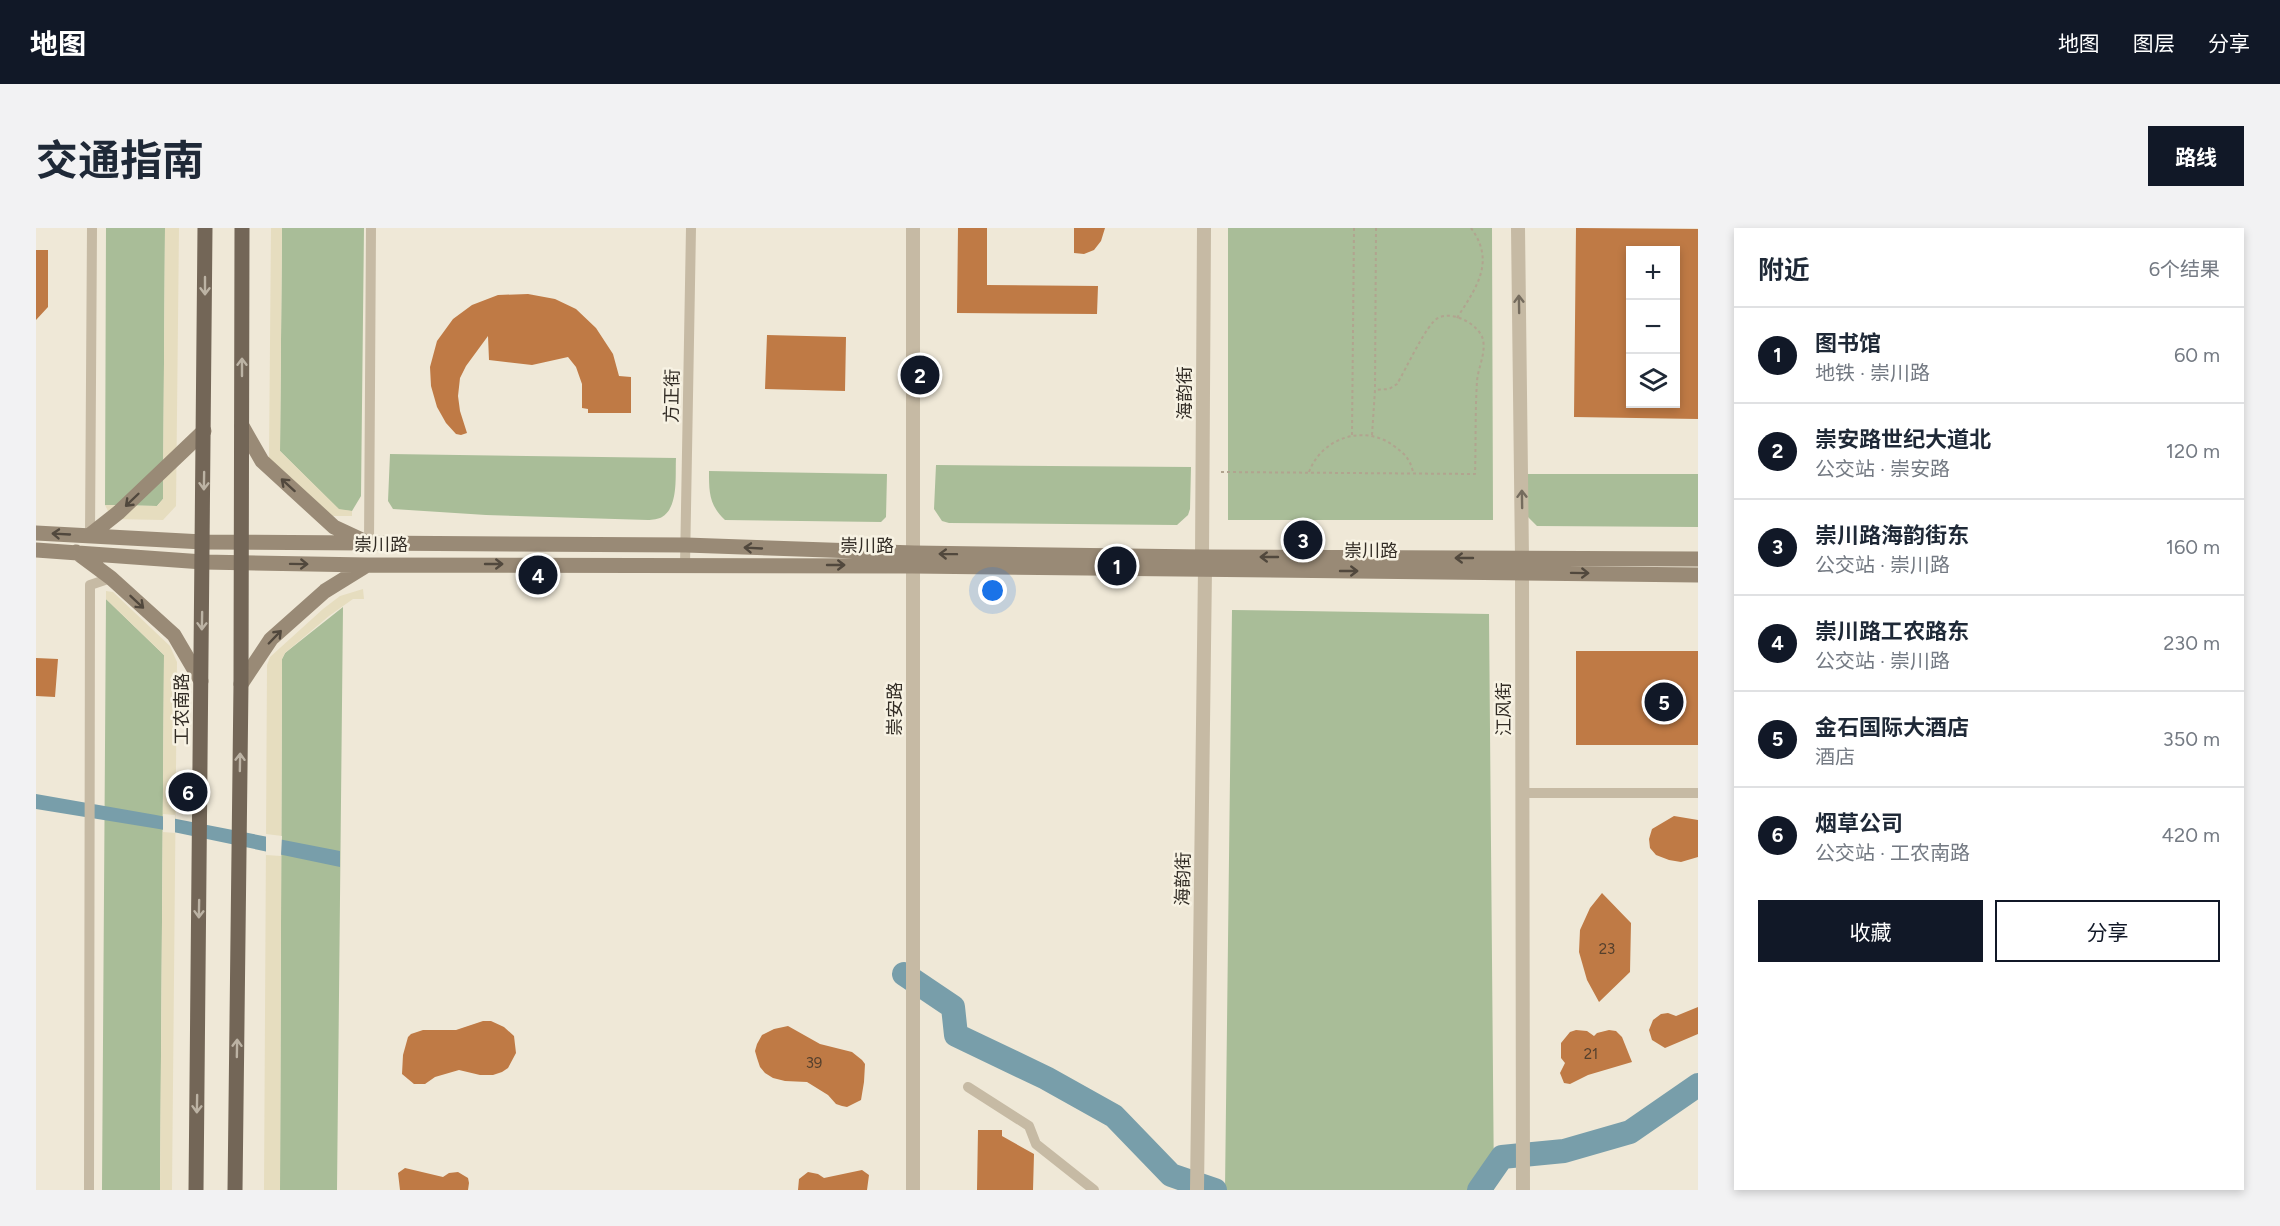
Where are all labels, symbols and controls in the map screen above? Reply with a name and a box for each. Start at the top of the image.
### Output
text: 地图 [30,27,86,61]
text: 地图 [2058,31,2100,56]
text: 图层 [2133,31,2175,56]
text: 分享 [2208,31,2250,56]
button: 路线 [2148,126,2244,186]
text: 交通指南 [36,135,204,186]
map controls [1626,246,1680,408]
button: + [1626,246,1680,300]
text: 附近 [1758,254,1810,286]
text: 6个结果 [2149,257,2220,281]
one-way arrow [199,276,211,296]
one-way arrow [1513,295,1525,315]
button: − [1626,300,1680,354]
text: 图书馆 [1815,330,1881,357]
text: 1 [1773,343,1782,367]
text: 60 m [2174,343,2220,367]
pin: 2 [900,352,940,398]
button: layers [1626,354,1680,408]
one-way arrow [236,358,248,378]
text: 地铁 · 崇川路 [1815,361,1930,385]
street label: 海韵街 [1174,366,1196,420]
street label: 方正街 [661,369,683,423]
text: 崇安路世纪大道北 [1815,426,1991,453]
text: 2 [1772,439,1783,463]
text: 120 m [2166,439,2220,463]
text: 公交站 · 崇安路 [1815,457,1950,481]
one-way arrow [198,471,210,491]
one-way arrow [281,478,296,492]
one-way arrow [1516,490,1528,510]
one-way arrow [124,493,139,507]
pin: 3 [1284,518,1322,562]
text: 崇川路海韵街东 [1815,522,1969,549]
one-way arrow [51,528,71,539]
street label: 崇川路 [354,534,408,556]
street label: 崇川路 [840,535,894,557]
text: 3 [1772,535,1783,559]
text: 160 m [2166,535,2220,559]
street label: 崇川路 [1344,540,1398,562]
one-way arrow [743,542,763,554]
pin: 1 [1098,544,1136,588]
one-way arrow [938,548,958,560]
one-way arrow [1259,551,1279,563]
pin: 4 [518,552,558,598]
one-way arrow [1454,552,1474,564]
text: 公交站 · 崇川路 [1815,553,1950,577]
one-way arrow [288,558,308,569]
one-way arrow [483,558,503,570]
one-way arrow [825,559,845,571]
one-way arrow [1339,565,1359,577]
one-way arrow [1570,567,1590,579]
your location [978,576,1007,605]
one-way arrow [130,595,145,609]
one-way arrow [196,610,208,630]
text: 崇川路工农路东 [1815,618,1969,645]
one-way arrow [268,629,282,644]
text: 4 [1771,631,1784,655]
text: 230 m [2163,631,2220,655]
text: 公交站 · 崇川路 [1815,649,1950,673]
street label: 工农南路 [171,673,193,745]
pin: 5 [1644,680,1684,724]
street label: 崇安路 [884,682,906,736]
street label: 江风街 [1493,682,1515,736]
text: 金石国际大酒店 [1815,714,1969,741]
text: 5 [1772,727,1783,751]
text: 350 m [2163,727,2220,751]
text: 酒店 [1815,745,1855,769]
one-way arrow [234,753,245,773]
pin: 6 [168,770,208,814]
text: 烟草公司 [1815,810,1903,837]
text: 6 [1772,823,1783,847]
text: 420 m [2162,823,2220,847]
text: 公交站 · 工农南路 [1815,841,1970,865]
street label: 海韵街 [1172,852,1194,906]
one-way arrow [193,898,205,918]
button: 收藏 [1758,900,1983,962]
button: 分享 [1995,900,2220,962]
house number: 23 [1599,940,1615,958]
one-way arrow [231,1038,242,1058]
house number: 21 [1584,1045,1598,1063]
house number: 39 [806,1054,822,1072]
one-way arrow [191,1093,203,1113]

